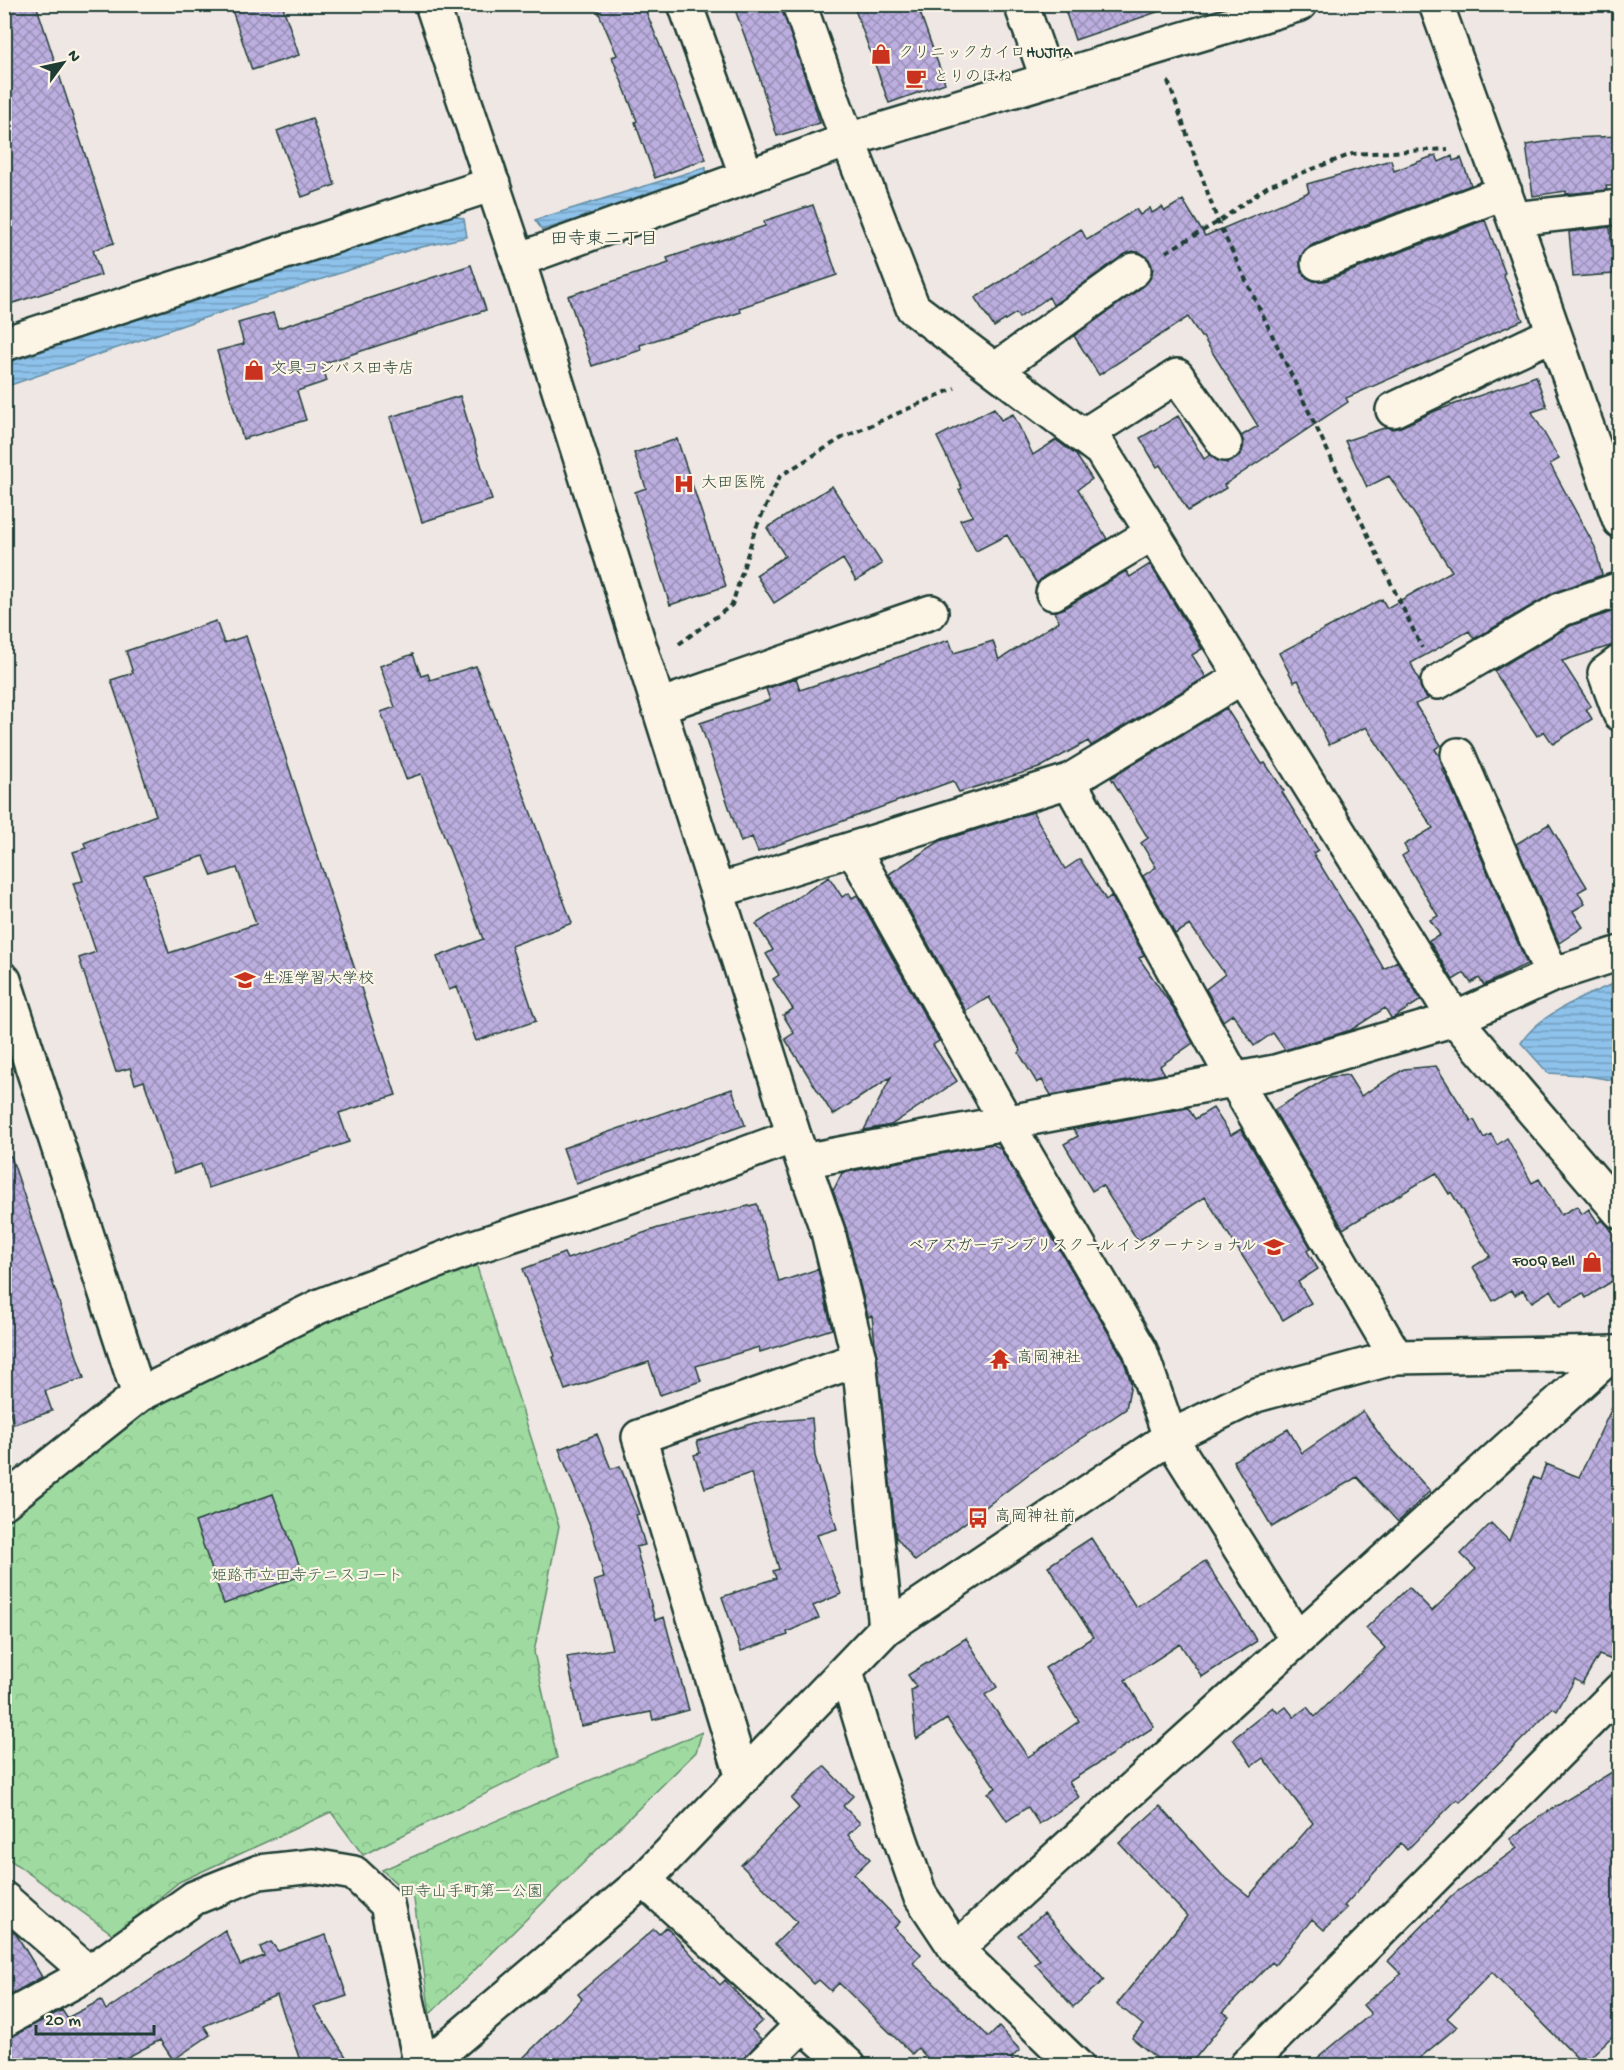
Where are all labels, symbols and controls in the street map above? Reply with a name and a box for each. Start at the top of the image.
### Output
north arrow [33,33,93,93]
shop icon: クリニックカイロHUJITA [869,42,893,66]
place label: クリニックカイロHUJITA [898,44,1074,64]
text: N [62,47,84,67]
cafe icon: とりのほね [904,66,928,90]
place label: とりのほね [933,69,1013,88]
district label: 田寺東二丁目 [550,229,658,251]
shop icon: 文具コンパス田寺店 [242,358,266,382]
place label: 文具コンパス田寺店 [271,360,414,380]
hospital icon: 大田医院 [672,472,696,496]
place label: 大田医院 [701,474,765,494]
school or university icon: 生涯学習大学校 [233,968,257,992]
place label: 生涯学習大学校 [262,970,374,990]
school or university icon: ベアズガーデンプリスクールインターナショナル [1262,1235,1286,1259]
place label: ベアズガーデンプリスクールインターナショナル [908,1237,1257,1257]
shop icon: FooQ Bell [1580,1250,1604,1274]
place label: FooQ Bell [1511,1253,1575,1272]
temple icon: 高岡神社 [988,1347,1012,1371]
place label: 高岡神社 [1017,1349,1081,1369]
bus stop icon: 高岡神社前 [966,1506,990,1530]
place label: 高岡神社前 [995,1508,1075,1528]
park label: 姫路市立田寺テニスコート [211,1567,403,1587]
park label: 田寺山手町第一公園 [399,1882,543,1903]
scale bar [36,1998,154,2036]
text: 20 m [45,2011,81,2032]

